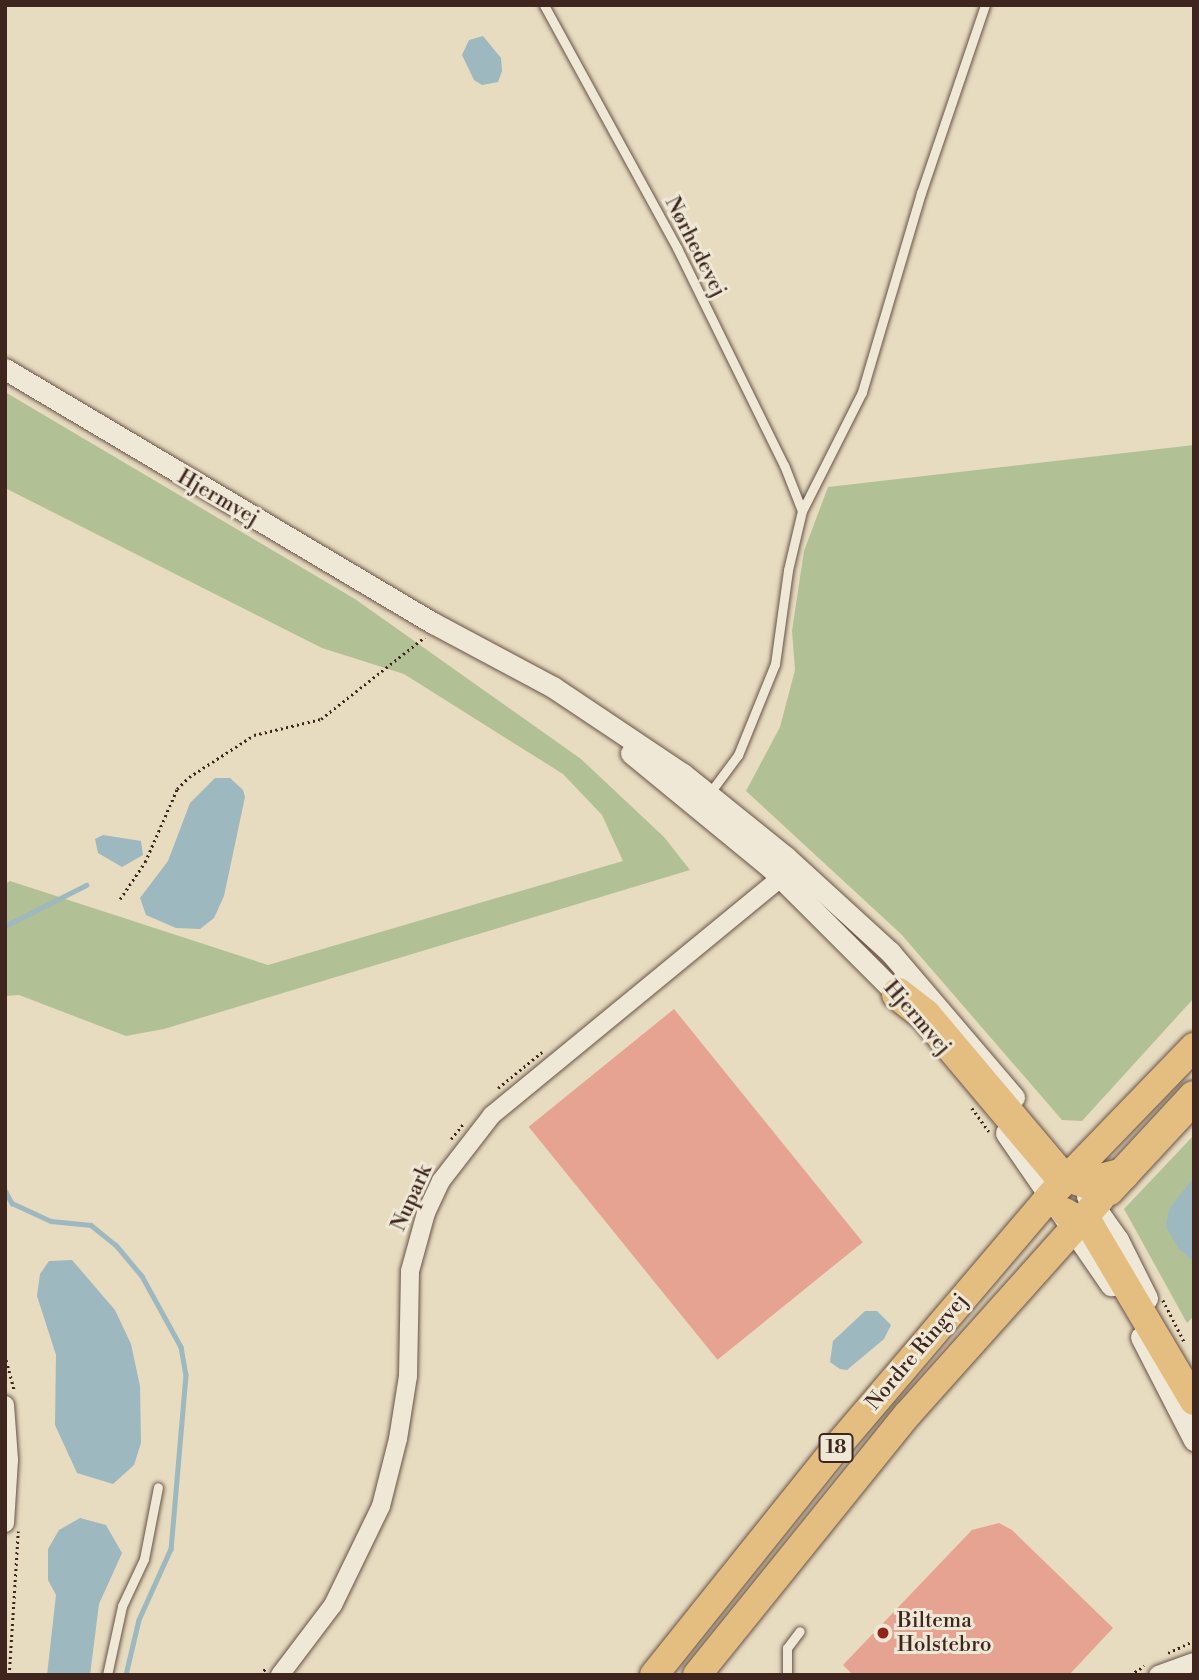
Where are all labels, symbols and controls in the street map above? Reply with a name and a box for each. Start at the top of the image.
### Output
street label: Nørhedevej [659,193,731,301]
street label: Hjermvej [173,465,263,531]
street label: Hjermvej [878,976,956,1060]
street label: Nupark [386,1161,438,1235]
street label: Nordre Ringvej [861,1289,973,1415]
road number: 18 [818,1432,854,1464]
place label: Biltema Holstebro [897,1608,992,1658]
marker: Biltema Holstebro [875,1625,891,1641]

